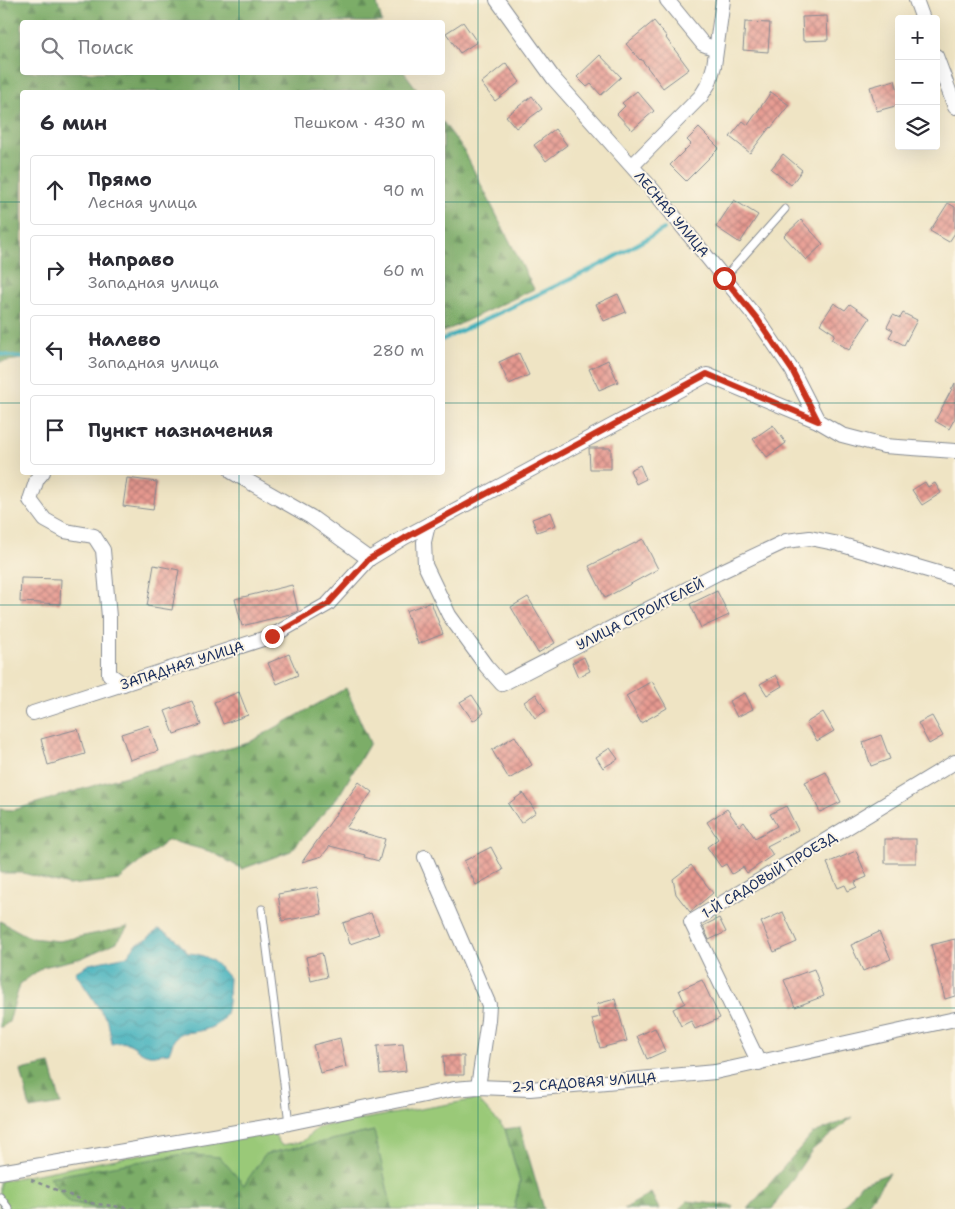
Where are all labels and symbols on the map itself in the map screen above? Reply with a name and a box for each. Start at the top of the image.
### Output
street label: ЛЕСНАЯ УЛИЦА [631,167,713,261]
route start [713,267,736,290]
street label: УЛИЦА СТРОИТЕЛЕЙ [573,574,707,654]
route end [261,625,284,648]
street label: ЗАПАДНАЯ УЛИЦА [118,637,246,693]
street label: 1-Й САДОВЫЙ ПРОЕЗД [698,827,840,922]
street label: 2-Я САДОВАЯ УЛИЦА [511,1068,657,1096]

